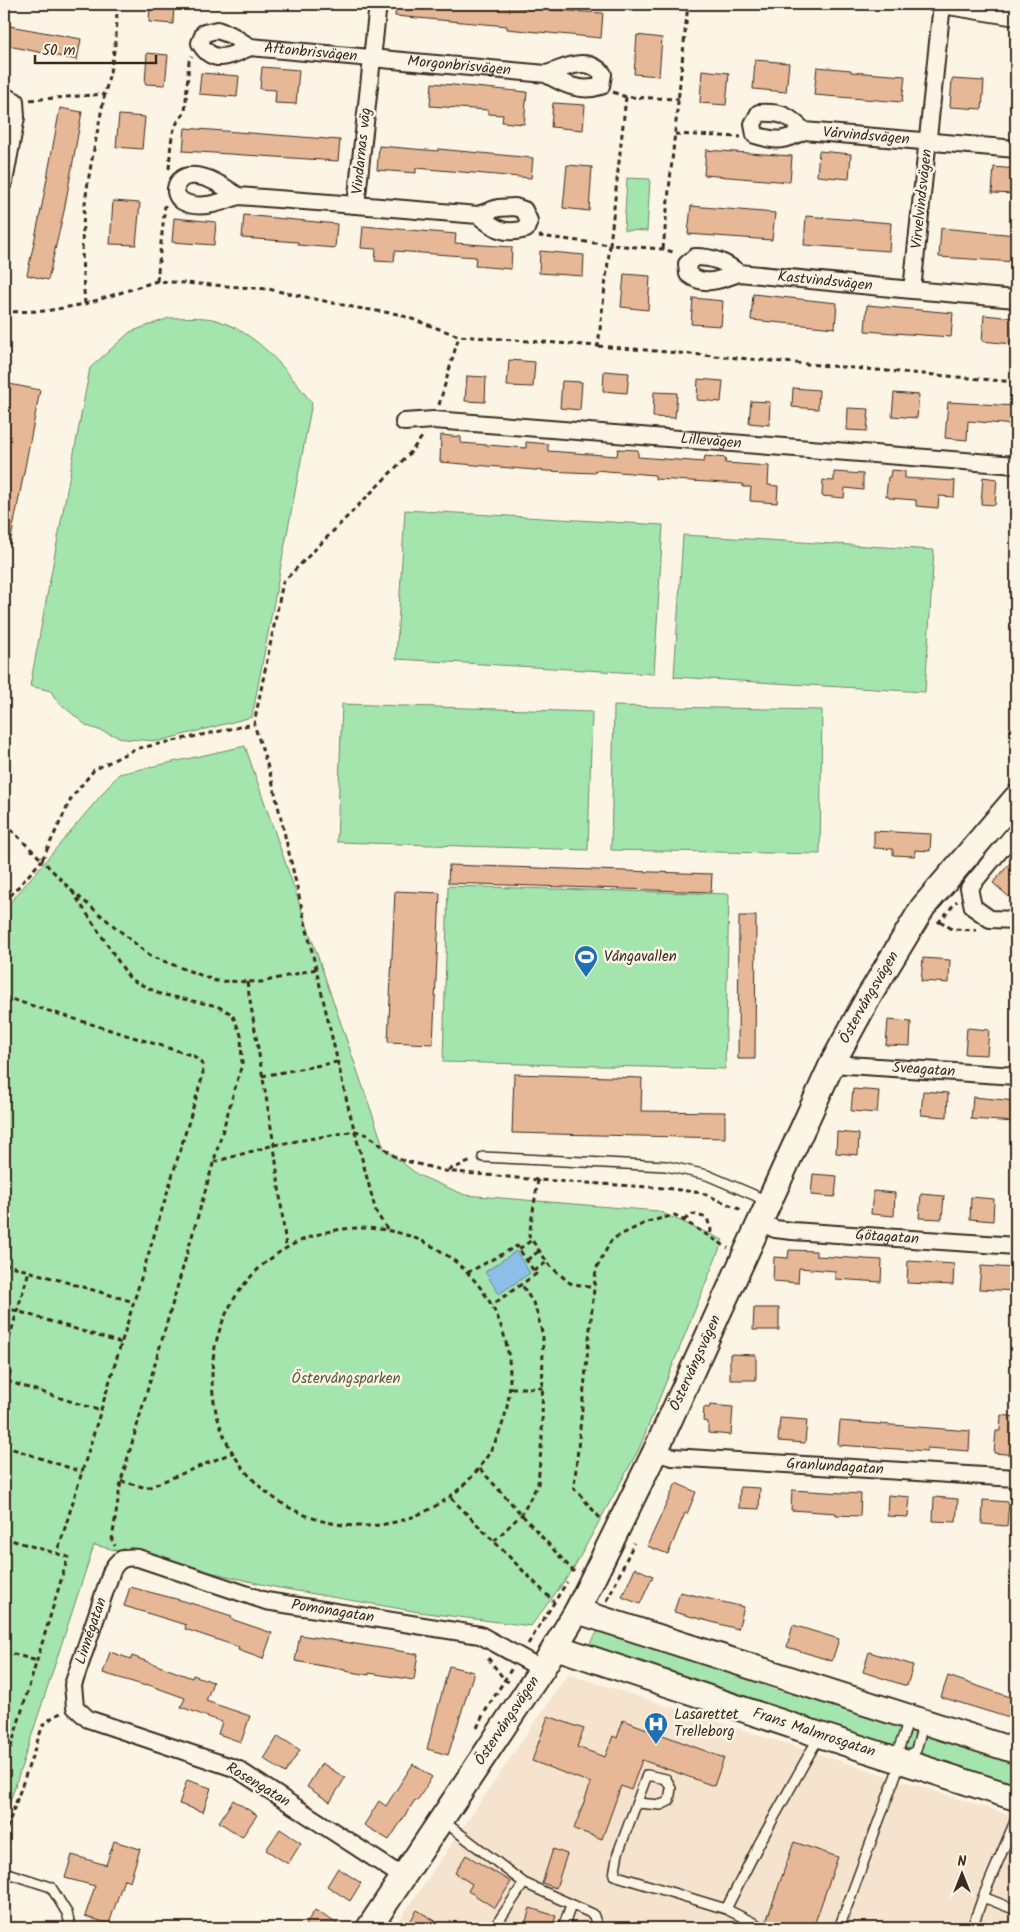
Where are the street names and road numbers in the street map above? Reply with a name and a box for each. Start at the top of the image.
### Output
street label: Aftonbrisvägen [263,36,358,69]
street label: Morgonbrisvägen [406,49,512,83]
street label: Vindarnas väg [346,106,378,196]
street label: Vårvindsvägen [822,121,911,152]
street label: Virvelvindsvägen [905,148,939,250]
street label: Kastvindsvägen [777,265,874,298]
street label: Lillevägen [680,427,743,456]
street label: Östervångsvägen [833,947,906,1048]
street label: Sveagatan [892,1056,956,1084]
street label: Götagatan [854,1223,920,1251]
street label: Östervångsvägen [663,1311,728,1415]
street label: Granlundagatan [785,1452,884,1482]
street label: Pomonagatan [289,1593,376,1630]
street label: Linnégatan [69,1594,114,1668]
street label: Östervångsvägen [469,1671,546,1771]
street label: Frans Malmrosgatan [750,1701,879,1764]
street label: Rosengatan [221,1756,295,1814]

